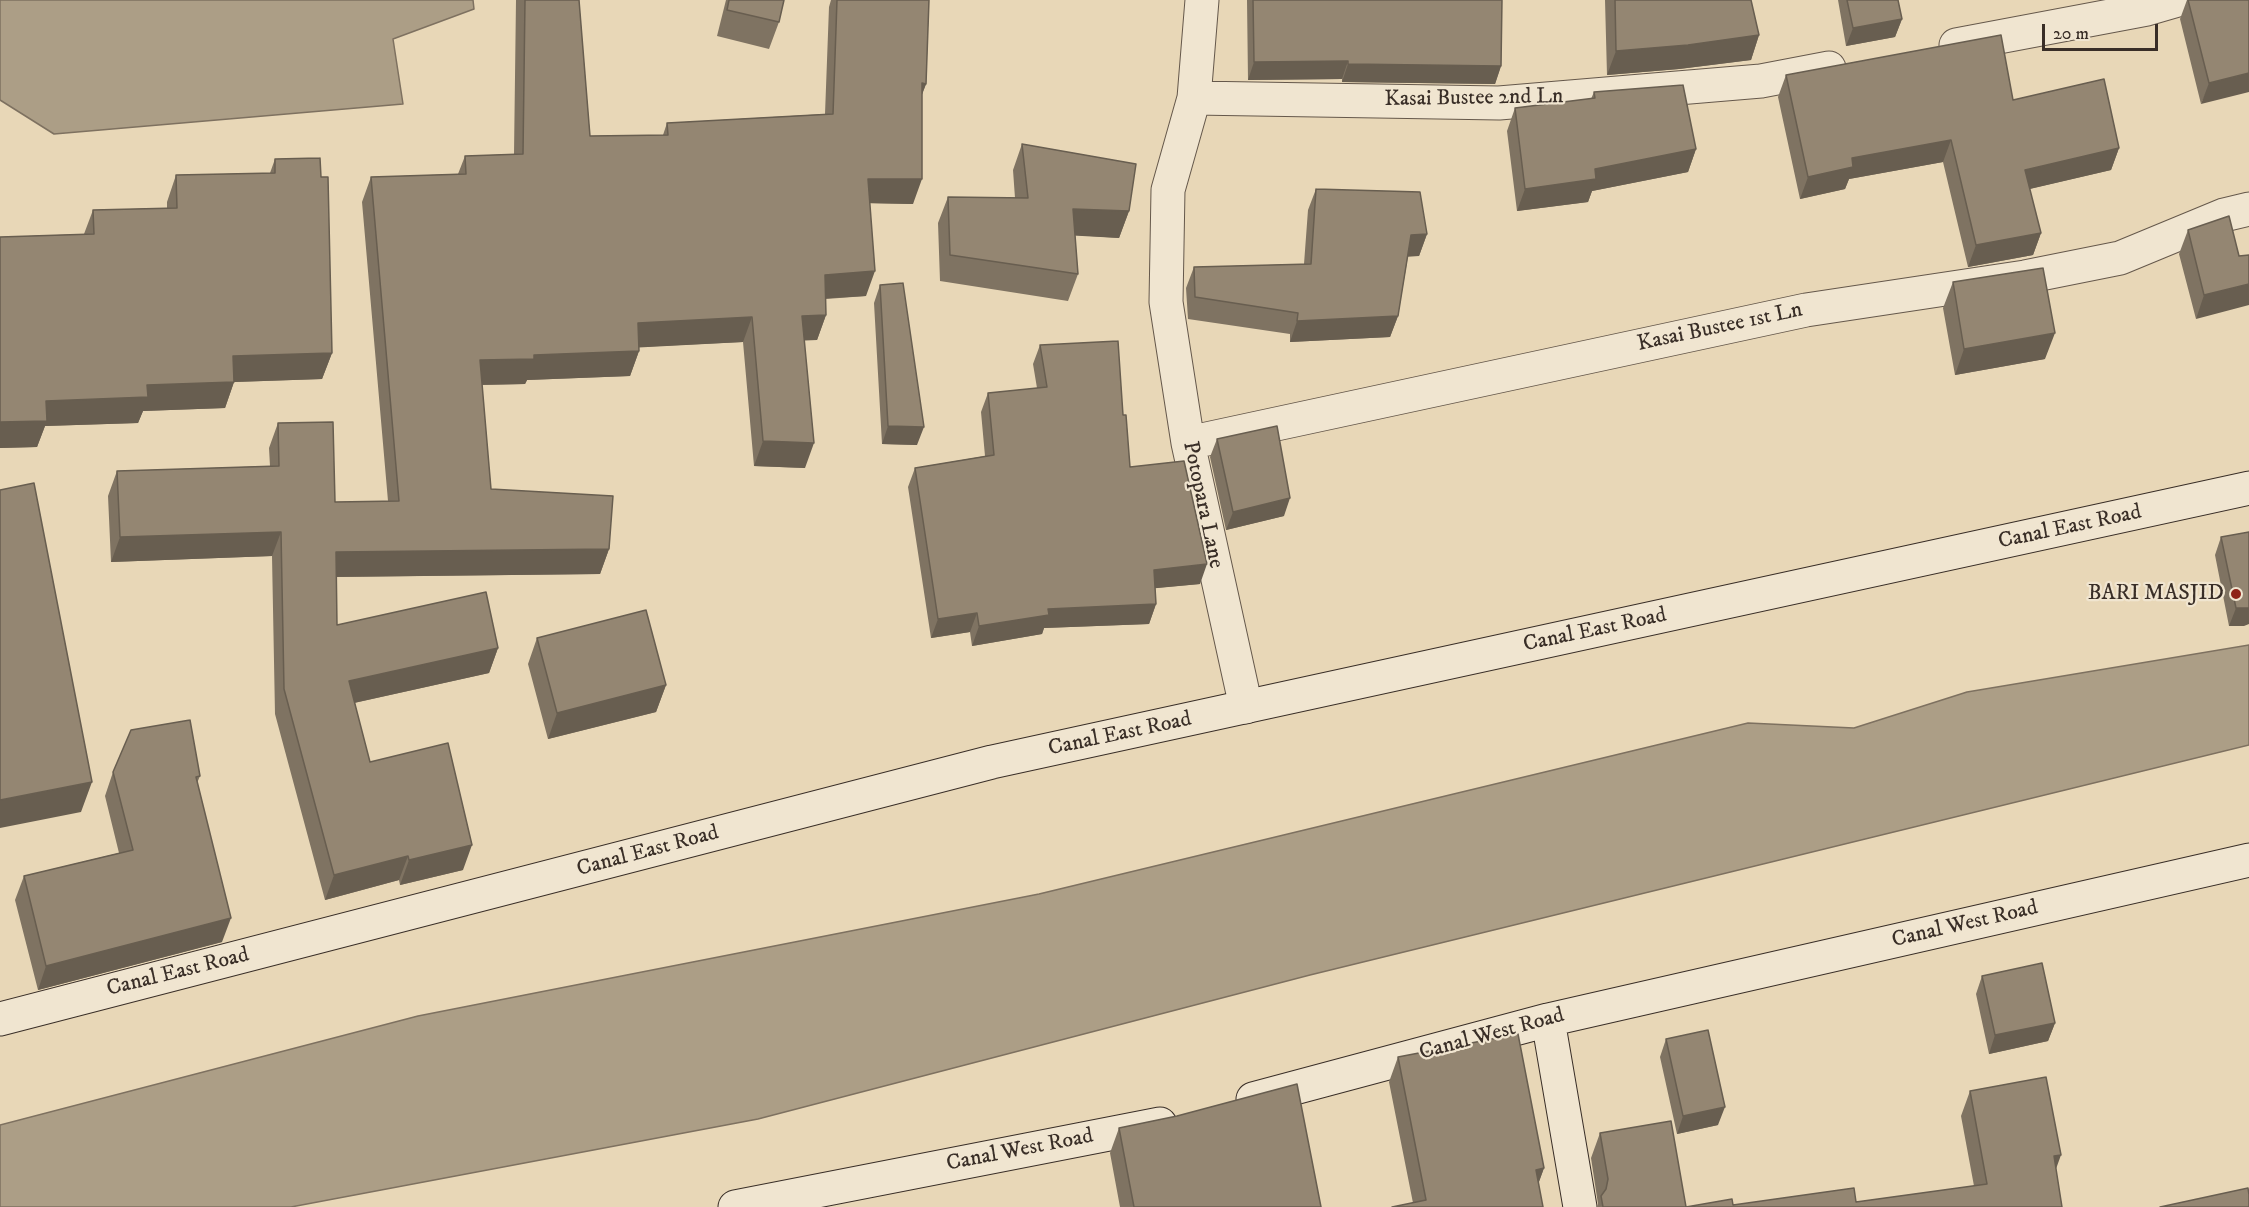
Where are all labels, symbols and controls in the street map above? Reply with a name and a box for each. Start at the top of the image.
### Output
scale bar [2045,12,2160,50]
text: 20 m [2053,23,2089,45]
street label: Kasai Bustee 2nd Ln [1384,84,1564,114]
street label: Kasai Bustee 1st Ln [1635,298,1805,358]
street label: Potopara Lane [1176,439,1228,571]
street label: Canal East Road [1996,500,2144,556]
place label: BARI MASJID [2088,581,2224,607]
marker: BARI MASJID [2229,587,2243,601]
street label: Canal East Road [1521,603,1669,659]
street label: Canal East Road [1046,707,1194,763]
street label: Canal East Road [574,820,722,884]
street label: Canal West Road [1889,895,2041,955]
street label: Canal East Road [104,943,252,1003]
street label: Canal West Road [1417,1003,1567,1067]
street label: Canal West Road [944,1124,1096,1178]

